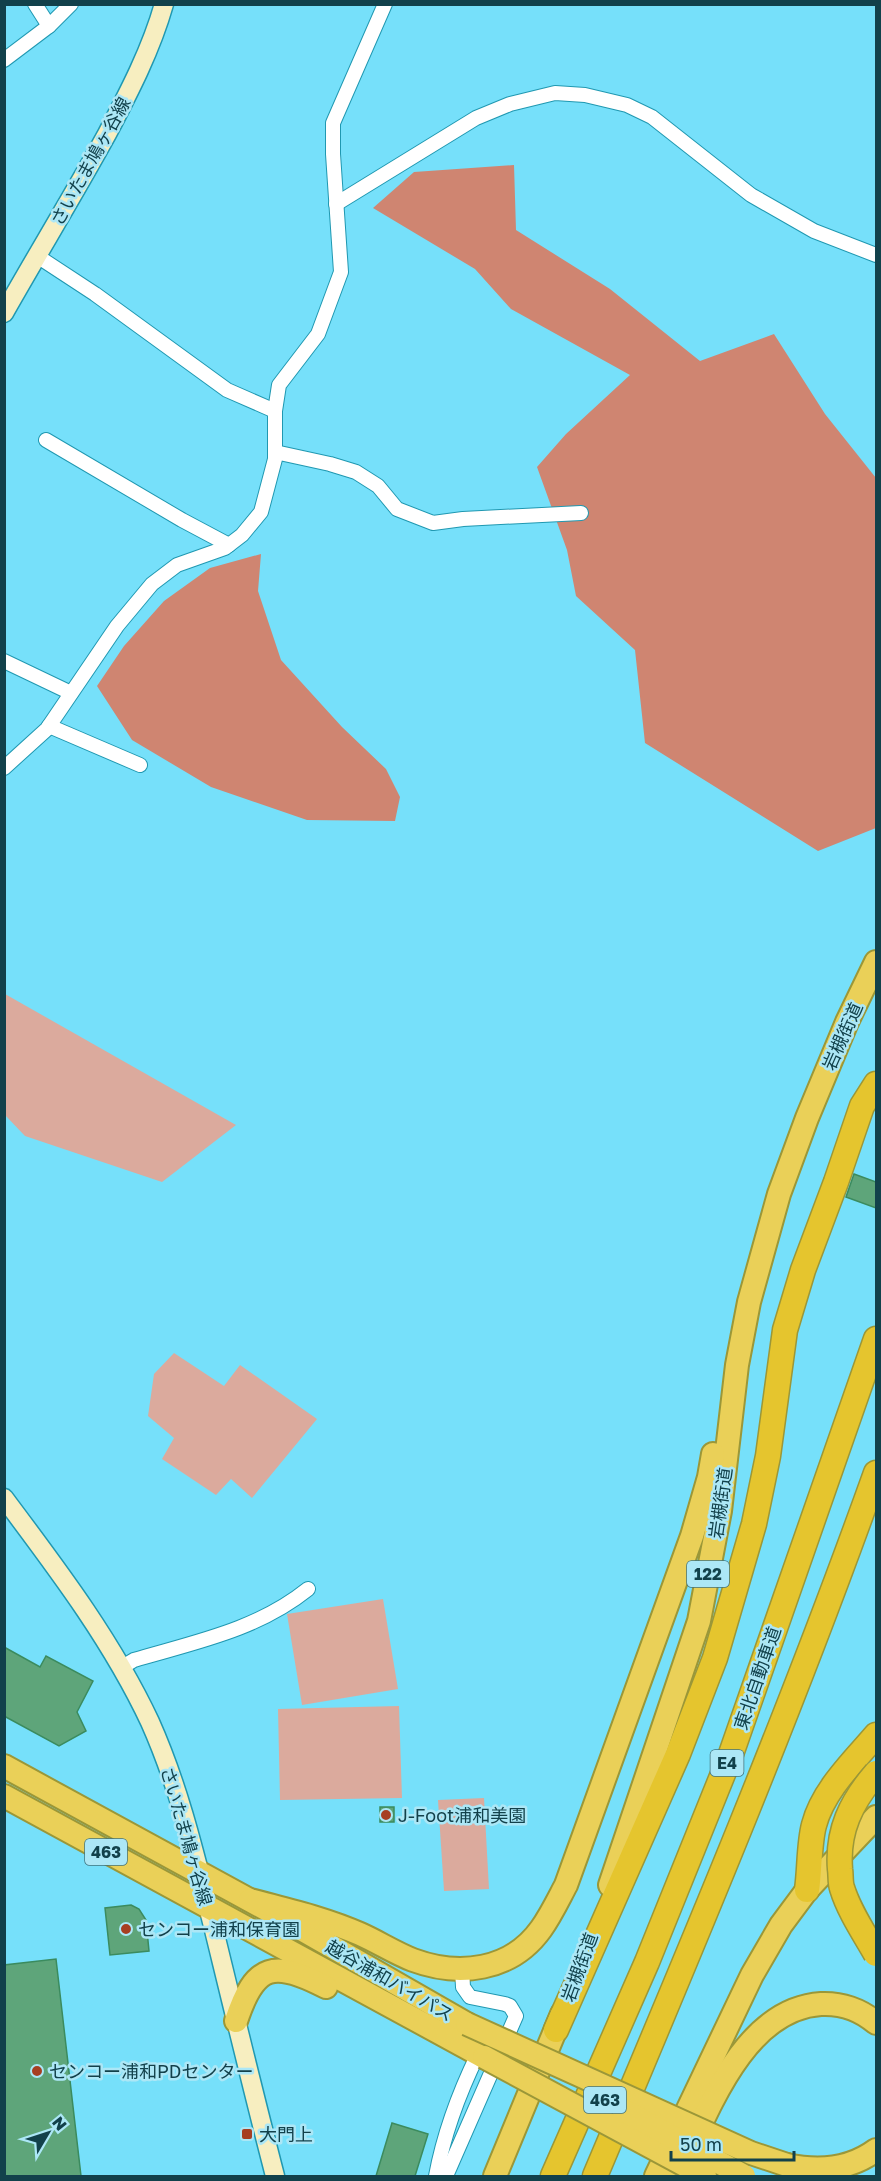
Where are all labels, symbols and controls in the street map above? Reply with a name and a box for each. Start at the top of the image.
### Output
street label: さいたま鳩ヶ谷線 [46,93,134,229]
street label: 岩槻街道 [817,999,867,1073]
street label: 岩槻街道 [704,1466,736,1540]
road number: 122 [687,1561,729,1587]
street label: 東北自動車道 [729,1623,785,1733]
road number: E4 [710,1750,744,1776]
street label: さいたま鳩ヶ谷線 [157,1764,217,1908]
place label: J-Foot浦和美園 [398,1804,526,1826]
marker: J-Foot浦和美園 [379,1808,393,1822]
road number: 463 [85,1839,127,1865]
place label: センコー浦和保育園 [138,1918,300,1940]
marker: センコー浦和保育園 [119,1922,133,1936]
street label: 岩槻街道 [556,1929,602,2005]
street label: 越谷浦和バイパス [322,1935,458,2025]
place label: センコー浦和PDセンター [49,2060,253,2082]
marker: センコー浦和PDセンター [30,2064,44,2078]
road number: 463 [584,2087,626,2113]
north arrow [18,2103,78,2163]
text: N [48,2113,71,2135]
place label: 大門上 [259,2123,313,2145]
scale bar [671,2124,794,2162]
marker: 大門上 [240,2127,254,2141]
text: 50 m [680,2133,722,2155]

